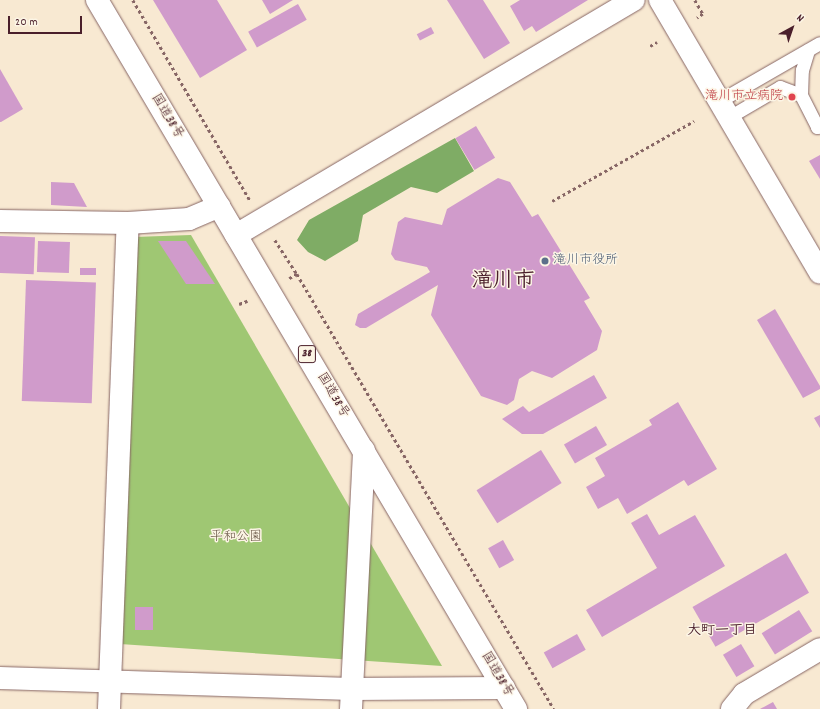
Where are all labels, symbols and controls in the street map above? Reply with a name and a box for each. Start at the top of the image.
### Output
scale bar [10,8,84,34]
north arrow [772,8,812,48]
text: N [792,11,807,27]
text: 20 m [15,14,38,31]
place label: 滝川市立病院 [705,89,783,105]
marker: 滝川市立病院 [786,91,798,103]
street label: 国道38号 [146,92,186,142]
place label: 滝川市役所 [553,253,618,269]
marker: 滝川市役所 [540,256,550,266]
district label: 滝川市 [472,269,534,295]
road number: 38 [297,344,317,364]
street label: 国道38号 [312,371,352,421]
park label: 平和公園 [210,530,262,546]
district label: 大町一丁目 [687,623,757,639]
street label: 国道38号 [476,650,516,700]

